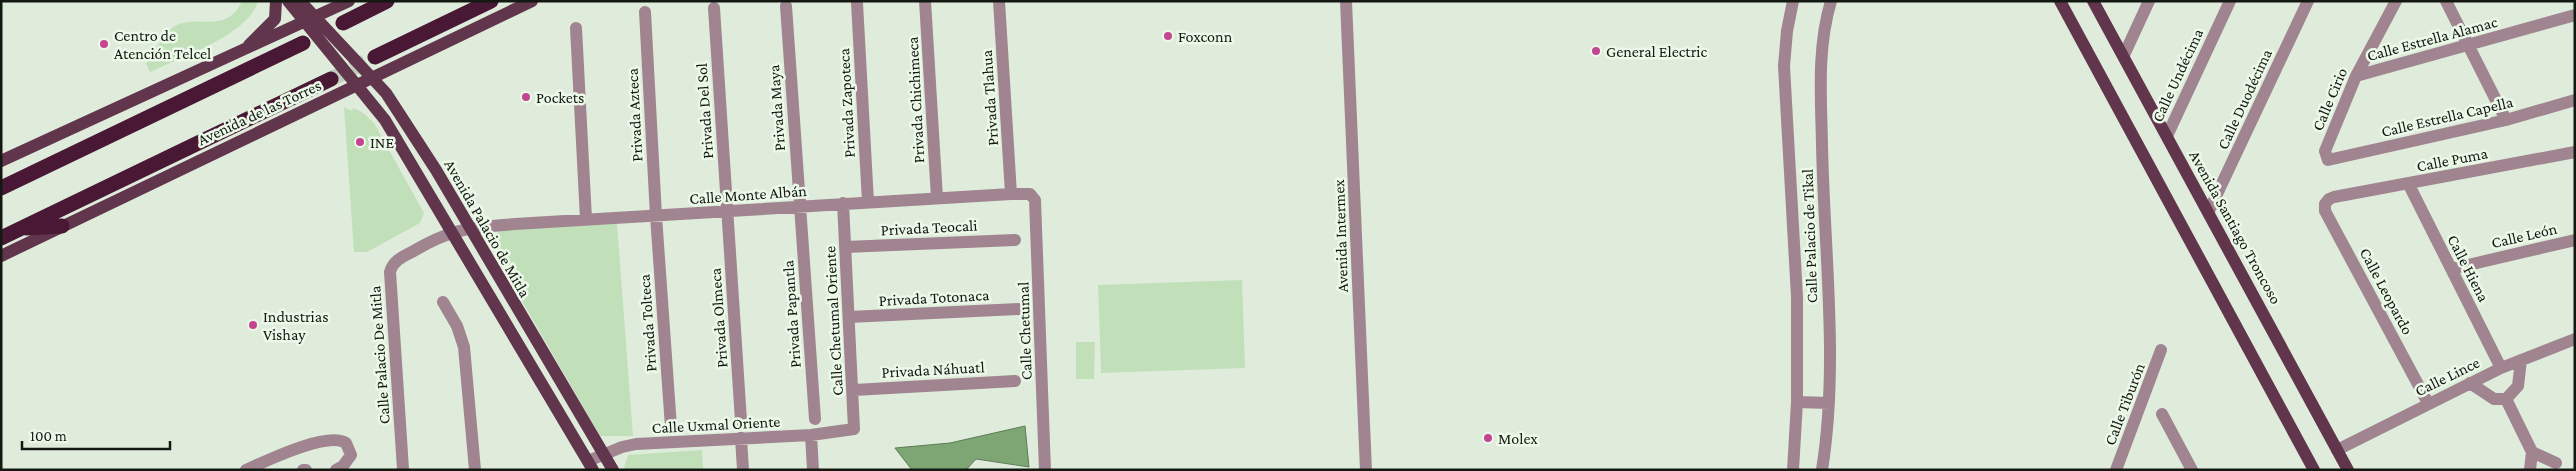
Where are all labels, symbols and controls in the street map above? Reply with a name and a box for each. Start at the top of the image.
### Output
street label: Calle Estrella Alamac [2365,13,2500,64]
street label: Calle Undécima [2148,25,2207,124]
place label: Centro de Atención Telcel [114,27,211,62]
place label: Foxconn [1178,28,1233,45]
marker: Foxconn [1162,30,1174,42]
street label: Privada Chichimeca [904,36,927,164]
marker: Centro de Atención Telcel [98,38,110,50]
place label: General Electric [1606,43,1708,60]
marker: General Electric [1590,45,1602,57]
street label: Calle Duodécima [2214,46,2275,152]
street label: Privada Zapoteca [835,47,859,158]
street label: Privada Tlahua [978,49,1001,147]
street label: Privada Del Sol [693,63,716,159]
street label: Privada Maya [765,63,789,152]
street label: Calle Cirio [2309,65,2350,133]
street label: Privada Azteca [624,67,645,162]
street label: Avenida de las Torres [195,76,324,149]
place label: Pockets [536,89,584,106]
marker: Pockets [520,91,532,103]
street label: Calle Estrella Capella [2380,93,2515,141]
place label: INE [370,134,394,151]
marker: INE [354,136,366,148]
street label: Calle Puma [2415,144,2490,175]
street label: Avenida Santiago Troncoso [2185,148,2285,308]
street label: Avenida Palacio de Mitla [441,156,534,301]
street label: Calle Palacio de Tikal [1799,169,1820,303]
street label: Avenida Intermex [1330,179,1351,293]
street label: Calle Monte Albán [689,182,808,207]
street label: Privada Teocali [880,216,978,239]
street label: Calle León [2490,220,2559,251]
street label: Calle Hiena [2444,232,2493,305]
street label: Calle Leopardo [2356,245,2417,338]
street label: Calle Chetumal Oriente [821,246,846,396]
street label: Privada Papantla [779,259,805,368]
street label: Privada Olmeca [706,267,730,369]
street label: Privada Tolteca [636,273,659,372]
street label: Calle Chetumal [1014,281,1035,381]
street label: Calle Palacio De Mitla [366,285,393,425]
street label: Privada Totonaca [878,286,990,309]
place label: Industrias Vishay [263,308,328,344]
marker: Industrias Vishay [247,319,259,331]
street label: Calle Lince [2412,354,2482,399]
street label: Privada Náhuatl [881,358,985,381]
street label: Calle Tiburón [2101,360,2148,448]
street label: Calle Uxmal Oriente [651,413,781,436]
scale bar [22,418,170,450]
text: 100 m [30,428,67,444]
place label: Molex [1498,430,1538,447]
marker: Molex [1482,432,1494,444]

